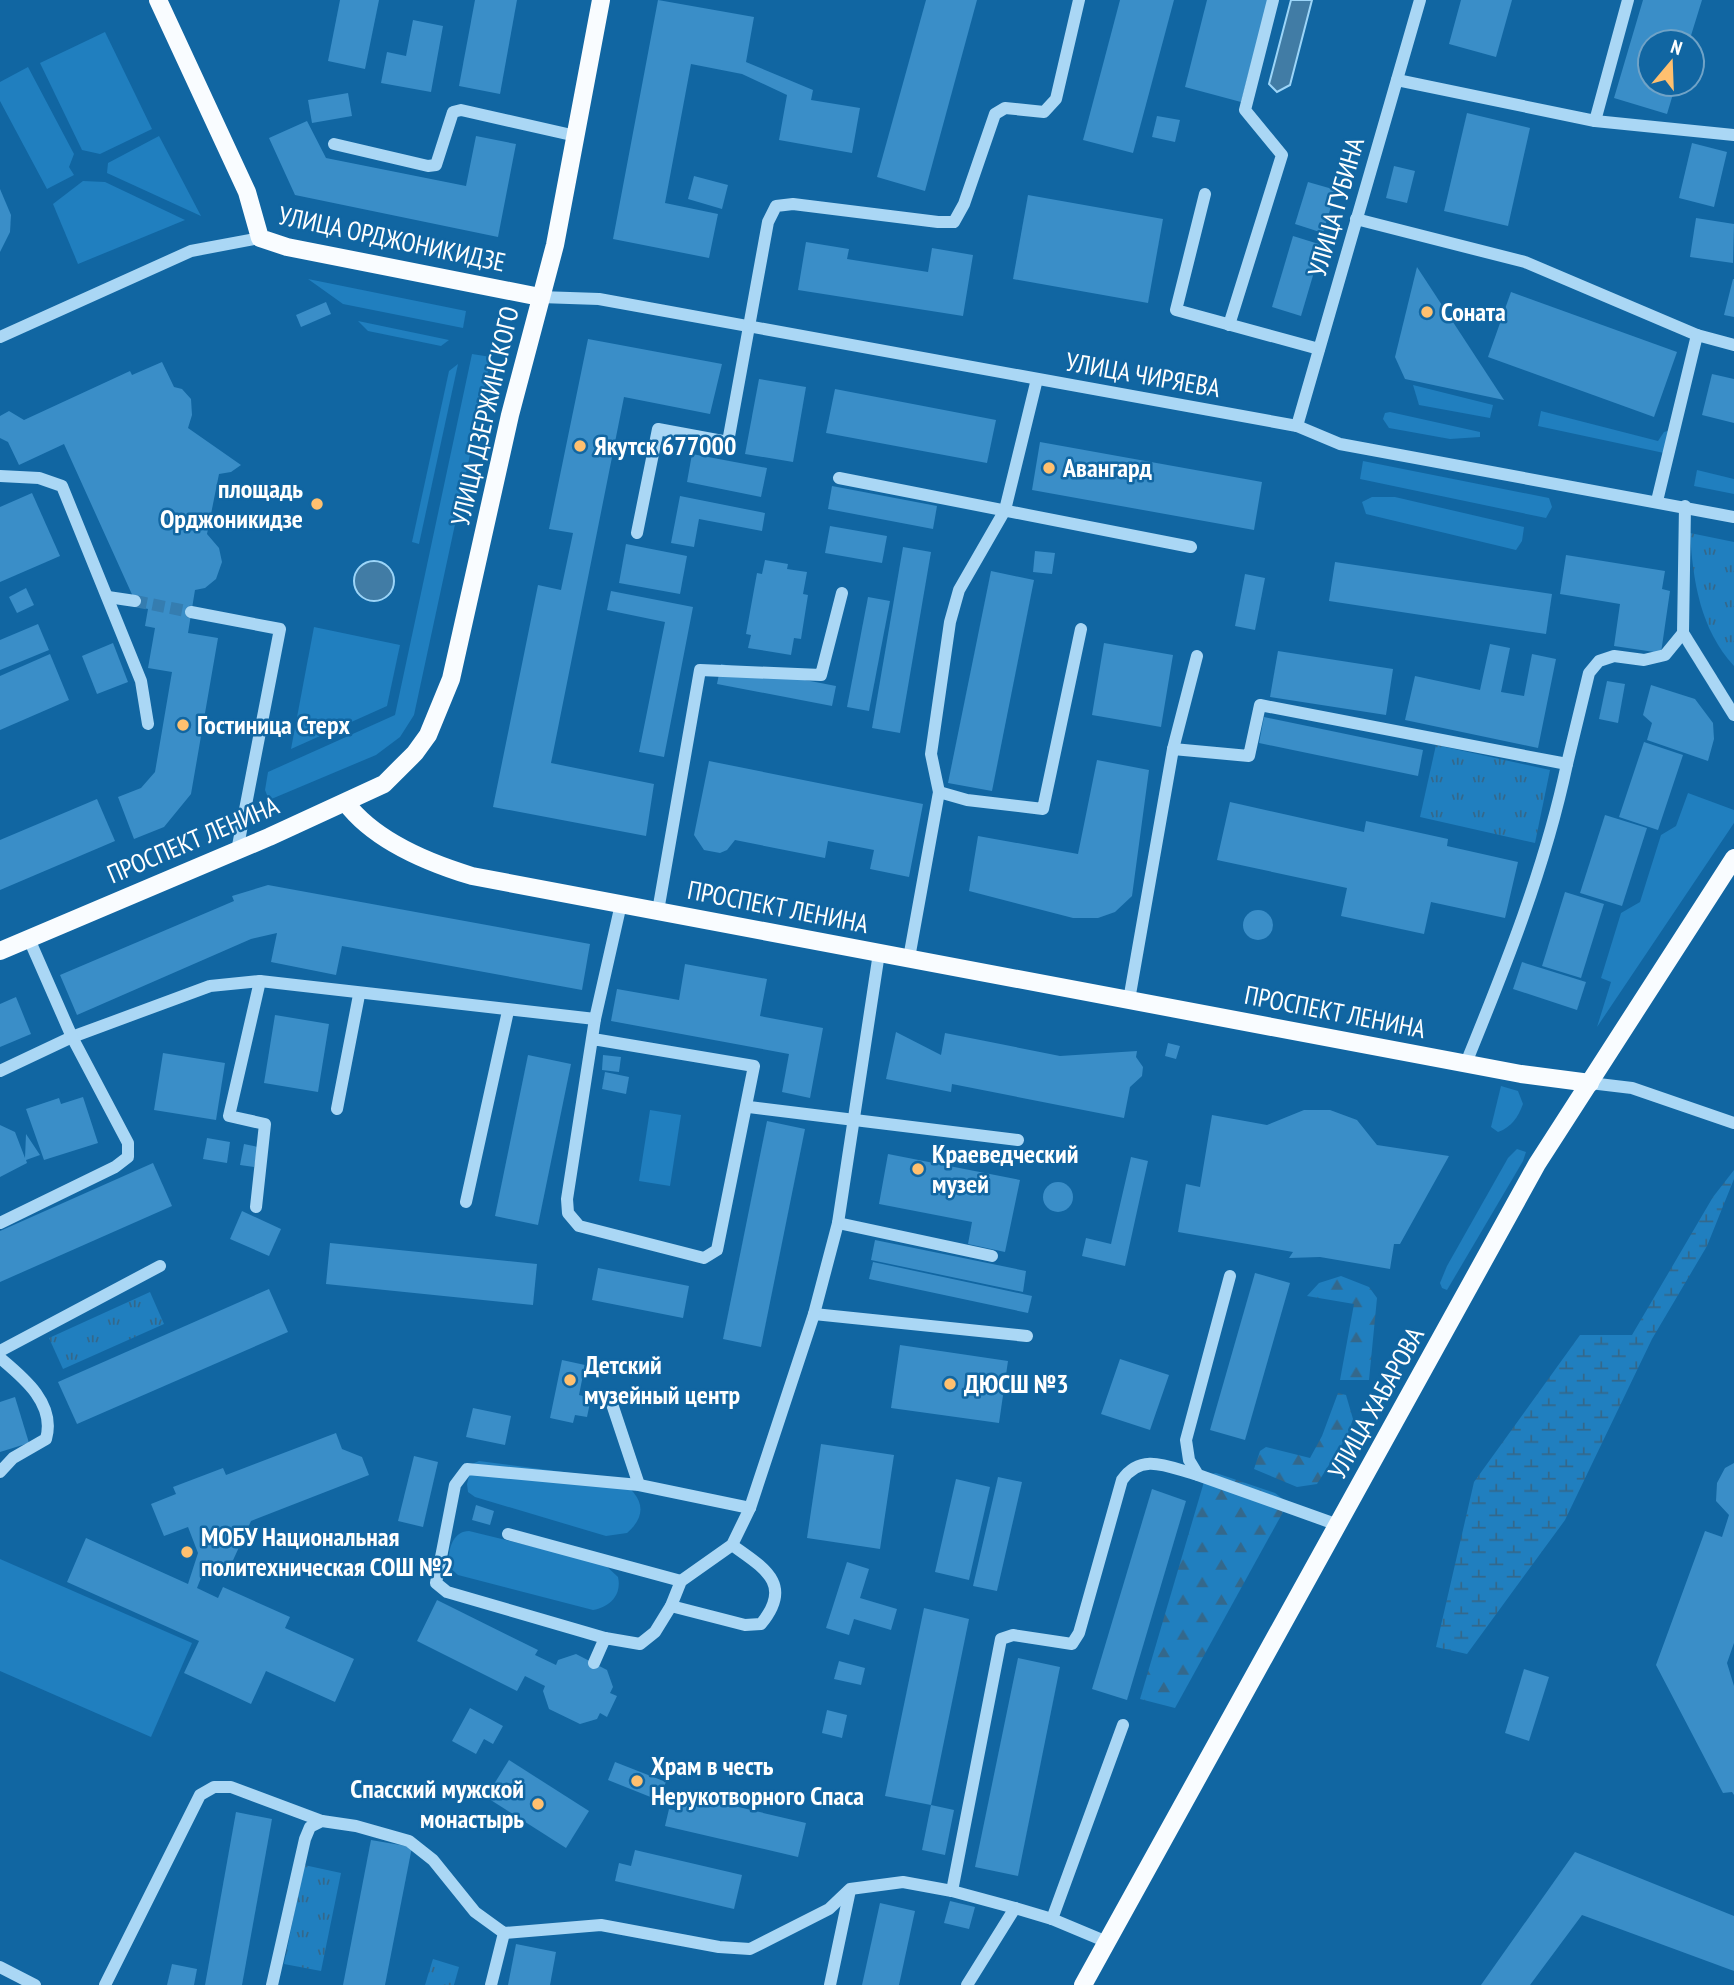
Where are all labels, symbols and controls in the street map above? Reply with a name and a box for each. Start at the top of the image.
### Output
north arrow [1636,28,1706,98]
text: N [1668,34,1685,60]
street label: УЛИЦА ГУБИНА [1300,133,1371,280]
street label: УЛИЦА ОРДЖОНИКИДЗЕ [276,198,509,279]
place label: Соната [1441,295,1506,328]
street label: УЛИЦА ДЗЕРЖИНСКОГО [443,303,526,529]
marker: Соната [1419,304,1435,320]
street label: УЛИЦА ЧИРЯЕВА [1063,345,1224,404]
place label: Якутск 677000 [594,429,736,462]
marker: Якутск 677000 [572,438,588,454]
place label: Авангард [1062,451,1153,484]
marker: Авангард [1041,460,1057,476]
place label: площадь Орджоникидзе [160,472,303,535]
marker: площадь Орджоникидзе [309,496,325,512]
place label: Гостиница Стерх [197,708,350,741]
marker: Гостиница Стерх [175,717,191,733]
street label: ПРОСПЕКТ ЛЕНИНА [102,788,284,891]
street label: ПРОСПЕКТ ЛЕНИНА [685,873,872,940]
street label: ПРОСПЕКТ ЛЕНИНА [1242,978,1429,1045]
place label: Краеведческий музей [932,1137,1078,1200]
marker: Краеведческий музей [910,1161,926,1177]
street label: УЛИЦА ХАБАРОВА [1320,1320,1431,1484]
place label: Детский музейный центр [584,1348,740,1411]
place label: ДЮСШ №3 [964,1367,1069,1400]
marker: Детский музейный центр [562,1372,578,1388]
marker: ДЮСШ №3 [942,1376,958,1392]
place label: МОБУ Национальная политехническая СОШ №2 [201,1520,454,1583]
marker: МОБУ Национальная политехническая СОШ №2 [179,1544,195,1560]
place label: Храм в честь Нерукотворного Спаса [651,1749,864,1812]
place label: Спасский мужской монастырь [350,1772,524,1835]
marker: Храм в честь Нерукотворного Спаса [629,1773,645,1789]
marker: Спасский мужской монастырь [530,1796,546,1812]

